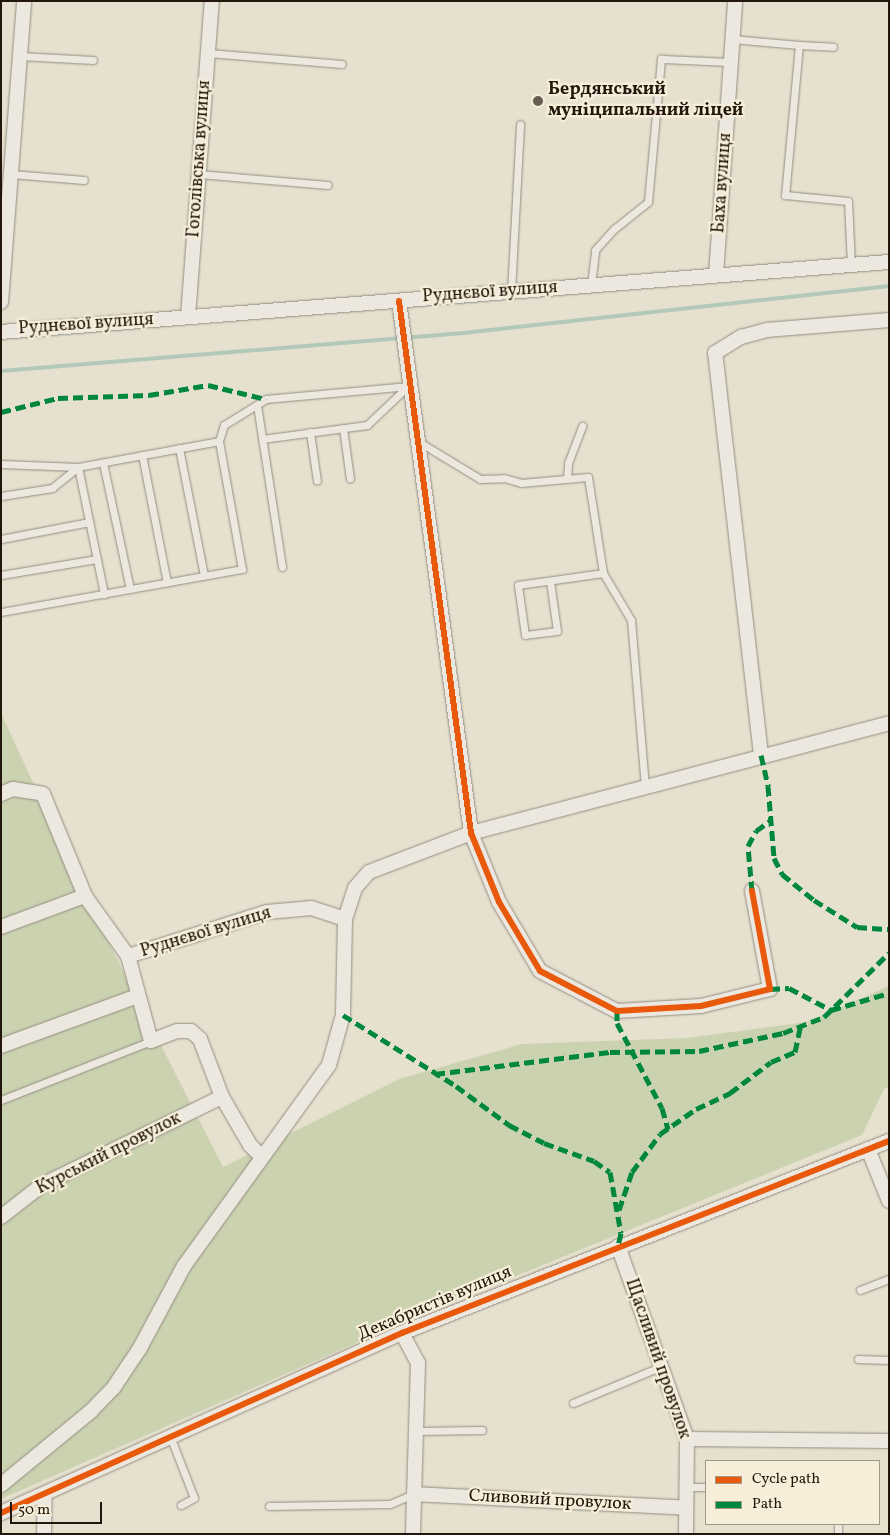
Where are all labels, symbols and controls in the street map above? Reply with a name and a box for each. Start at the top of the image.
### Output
street label: Гоголівська вулиця [184,79,216,239]
place label: Бердянський муніципальний ліцей [548,80,743,122]
marker: Бердянський муніципальний ліцей [532,95,544,107]
street label: Баха вулиця [709,132,737,234]
street label: Руднєвої вулиця [422,277,558,309]
street label: Руднєвої вулиця [18,309,154,341]
street label: Руднєвої вулиця [138,903,274,963]
street label: Курський провулок [33,1108,185,1200]
street label: Декабристів вулиця [355,1262,515,1346]
street label: Щасливий провулок [619,1276,695,1442]
legend [705,1460,880,1525]
text: Cycle path [752,1469,820,1490]
street label: Сливовий провулок [468,1486,632,1516]
scale bar [12,1492,105,1524]
text: Path [752,1494,782,1515]
text: 50 m [18,1500,50,1521]

